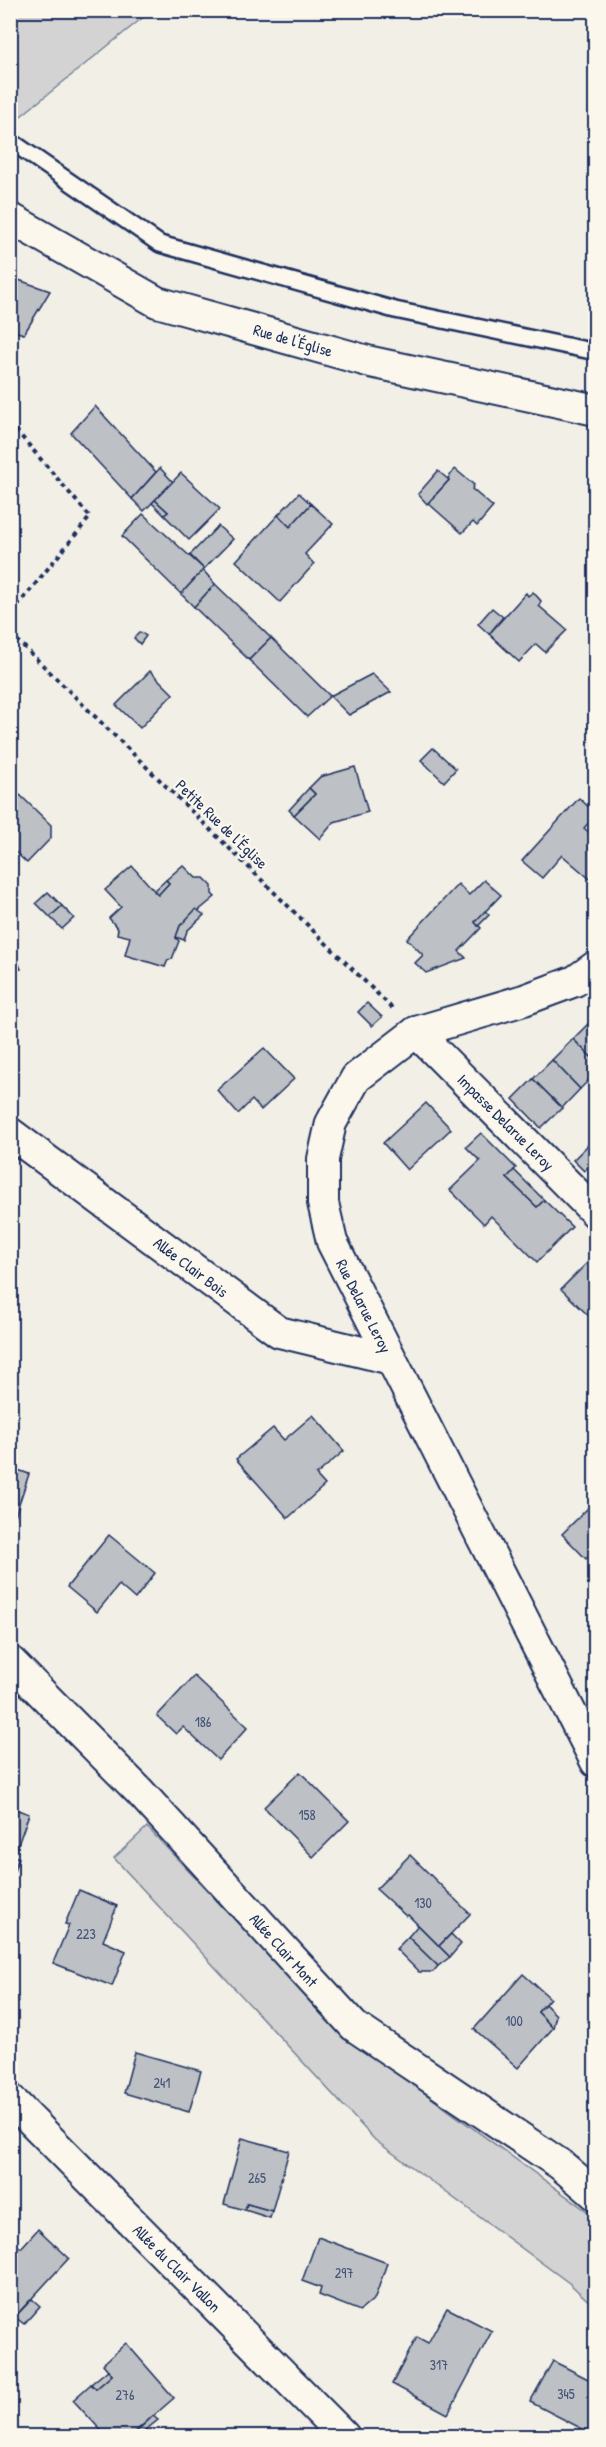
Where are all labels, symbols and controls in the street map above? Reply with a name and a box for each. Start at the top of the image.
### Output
street label: Rue de l'Église [251,318,336,362]
street label: Petite Rue de l'Église [171,774,273,874]
street label: Impasse Delarue Leroy [453,1069,560,1176]
street label: Allée Clair Bois [149,1232,233,1302]
street label: Rue Delarue Leroy [331,1255,397,1357]
house number: 186 [195,1712,212,1731]
house number: 158 [298,1805,316,1824]
house number: 130 [414,1893,432,1912]
street label: Allée Clair Mont [245,1908,323,1992]
house number: 223 [76,1924,96,1943]
house number: 100 [505,2011,523,2030]
house number: 241 [154,2073,170,2092]
house number: 265 [248,2168,266,2187]
street label: Allée du Clair Vallon [128,2219,226,2317]
house number: 297 [335,2263,353,2282]
house number: 317 [430,2355,448,2374]
house number: 345 [557,2384,575,2403]
house number: 276 [115,2385,135,2404]

